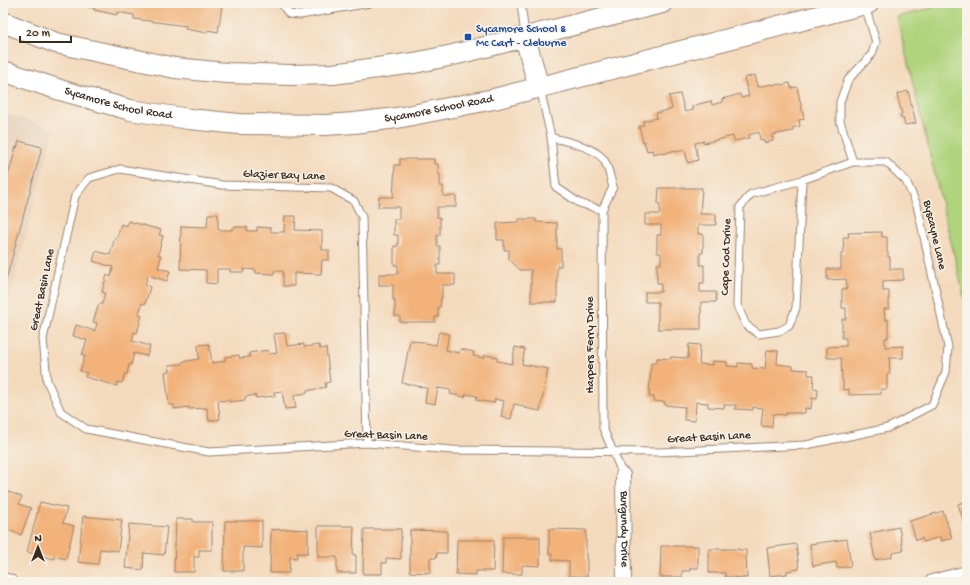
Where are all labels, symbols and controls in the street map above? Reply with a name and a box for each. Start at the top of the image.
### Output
scale bar [20,18,71,44]
place label: Sycamore School & Mc Cart - Cleburne [476,23,567,51]
text: 20 m [26,27,51,41]
marker: Sycamore School & Mc Cart - Cleburne [463,32,473,42]
street label: Sycamore School Road [63,85,174,123]
street label: Sycamore School Road [384,92,496,126]
street label: Glazier Bay Lane [243,168,326,184]
street label: Byscayne Lane [919,198,949,272]
street label: Cape Cod Drive [719,218,735,296]
street label: Great Basin Lane [27,247,59,332]
street label: Harpers Ferry Drive [584,296,598,394]
street label: Great Basin Lane [344,428,429,444]
street label: Great Basin Lane [667,429,752,447]
street label: Burgundy Drive [616,490,631,568]
north arrow [18,527,58,567]
text: N [34,533,42,545]

